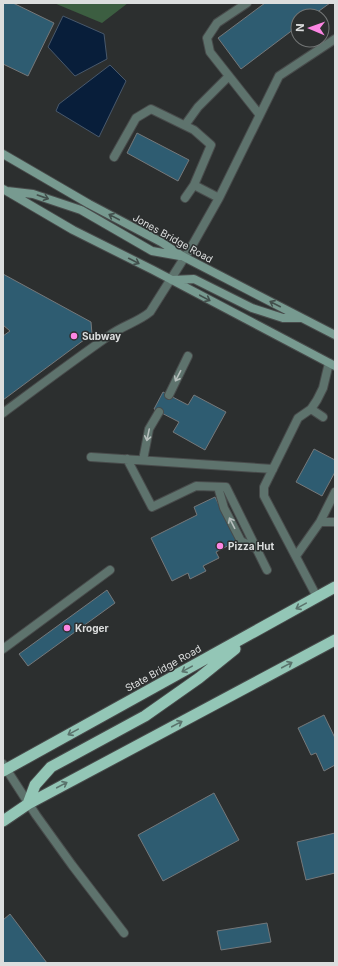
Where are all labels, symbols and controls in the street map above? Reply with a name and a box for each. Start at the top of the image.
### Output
north arrow [290,8,330,48]
text: N [293,23,307,32]
one-way arrow [37,194,49,202]
street label: Jones Bridge Road [131,211,215,265]
one-way arrow [108,213,120,220]
one-way arrow [128,258,140,265]
one-way arrow [199,295,211,302]
one-way arrow [270,300,282,307]
place label: Subway [82,330,121,343]
marker: Subway [69,331,79,341]
one-way arrow [174,369,181,381]
one-way arrow [144,428,152,441]
one-way arrow [227,517,235,529]
place label: Pizza Hut [228,540,275,552]
marker: Pizza Hut [215,541,225,551]
one-way arrow [295,603,307,611]
place label: Kroger [75,622,109,635]
marker: Kroger [62,623,72,633]
street label: State Bridge Road [123,642,203,694]
one-way arrow [281,661,293,669]
one-way arrow [181,666,193,673]
one-way arrow [171,720,183,727]
one-way arrow [67,728,79,736]
one-way arrow [56,781,68,788]

